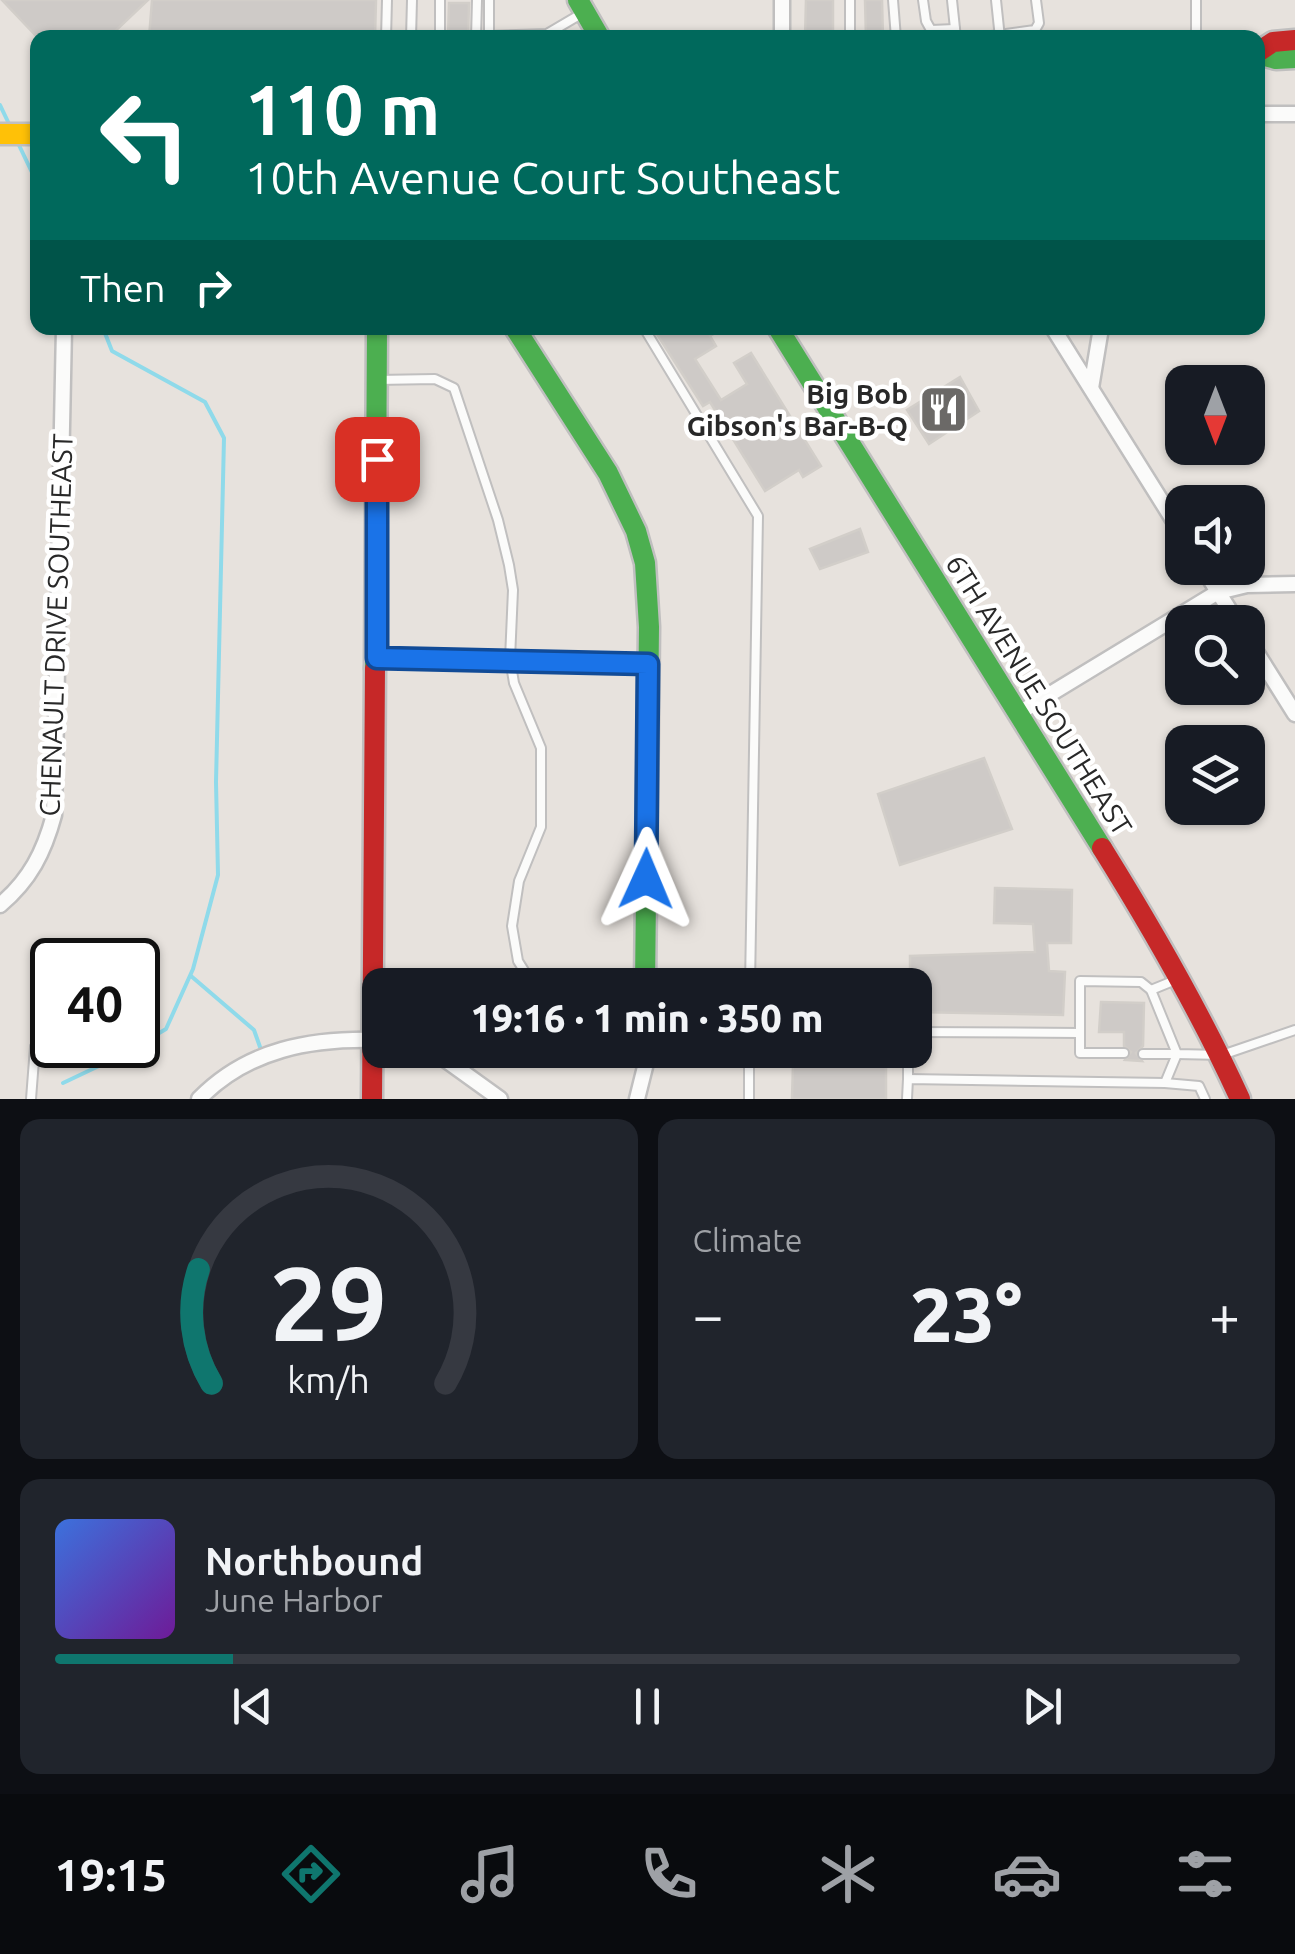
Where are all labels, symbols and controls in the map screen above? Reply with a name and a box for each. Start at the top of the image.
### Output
icon: left [80,70,210,200]
text: 110 m [245,70,440,148]
text: 10th Avenue Court Southeast [245,152,840,203]
icon: right [186,260,241,315]
text: Then [80,267,166,309]
north arrow [1165,365,1265,465]
map controls [1165,365,1265,825]
place label: Big Bob Gibson's Bar-B-Q [687,378,908,441]
restaurant icon: Big Bob Gibson's Bar-B-Q [917,384,969,436]
pin [335,417,420,502]
icon: arrive [350,432,405,487]
street label: CHENAULT DRIVE SOUTHEAST [33,433,78,817]
button: sound [1165,485,1265,585]
street label: 6TH AVENUE SOUTHEAST [940,549,1139,841]
button: search [1165,605,1265,705]
button: layers [1165,725,1265,825]
position arrow [594,827,698,931]
speed limit sign: 40 [30,938,160,1068]
text: 19:16 · 1 min · 350 m [470,997,824,1039]
text: Climate [693,1222,803,1258]
text: 29 [270,1244,387,1361]
text: 23° [910,1272,1022,1356]
text: − [693,1284,724,1345]
text: + [1209,1284,1240,1345]
text: km/h [287,1360,370,1400]
text: Northbound [205,1540,423,1582]
text: June Harbor [205,1582,383,1618]
icon: previous [225,1679,280,1734]
icon: pause [620,1679,675,1734]
icon: next [1015,1679,1070,1734]
icon: directions [276,1839,346,1909]
icon: music [455,1839,525,1909]
icon: phone [634,1839,704,1909]
icon: climate [813,1839,883,1909]
icon: car [992,1839,1062,1909]
icon: filters [1170,1839,1240,1909]
text: 19:15 [54,1849,167,1900]

